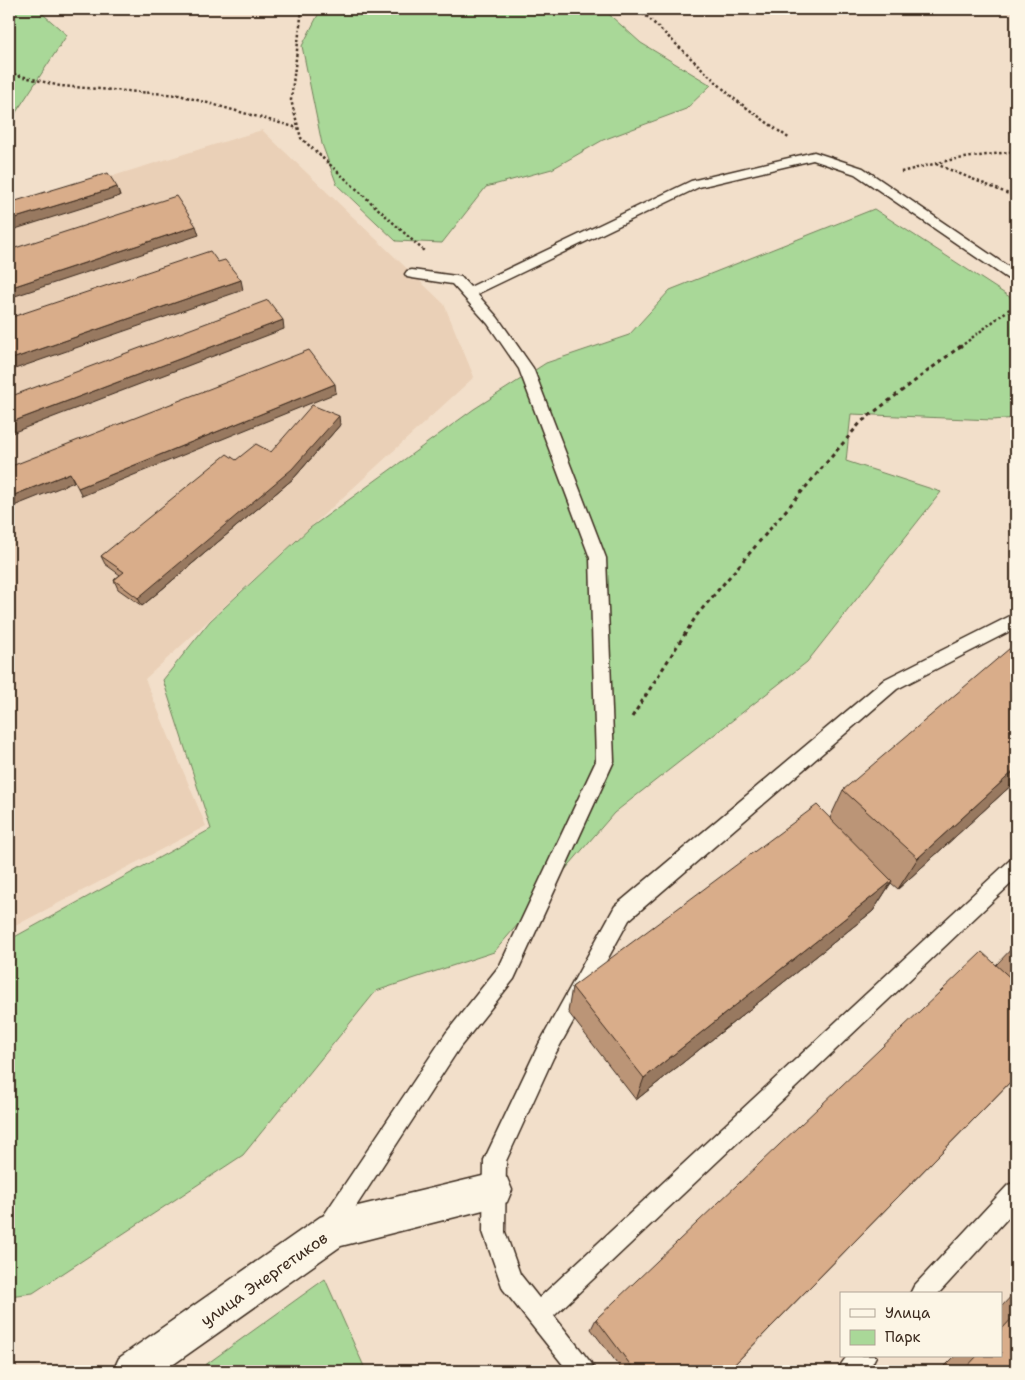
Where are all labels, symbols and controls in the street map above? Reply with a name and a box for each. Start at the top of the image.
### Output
street label: улица Энергетиков [196,1227,332,1331]
legend [840,1292,1002,1358]
text: Улица [885,1303,931,1323]
text: Парк [885,1327,921,1347]

